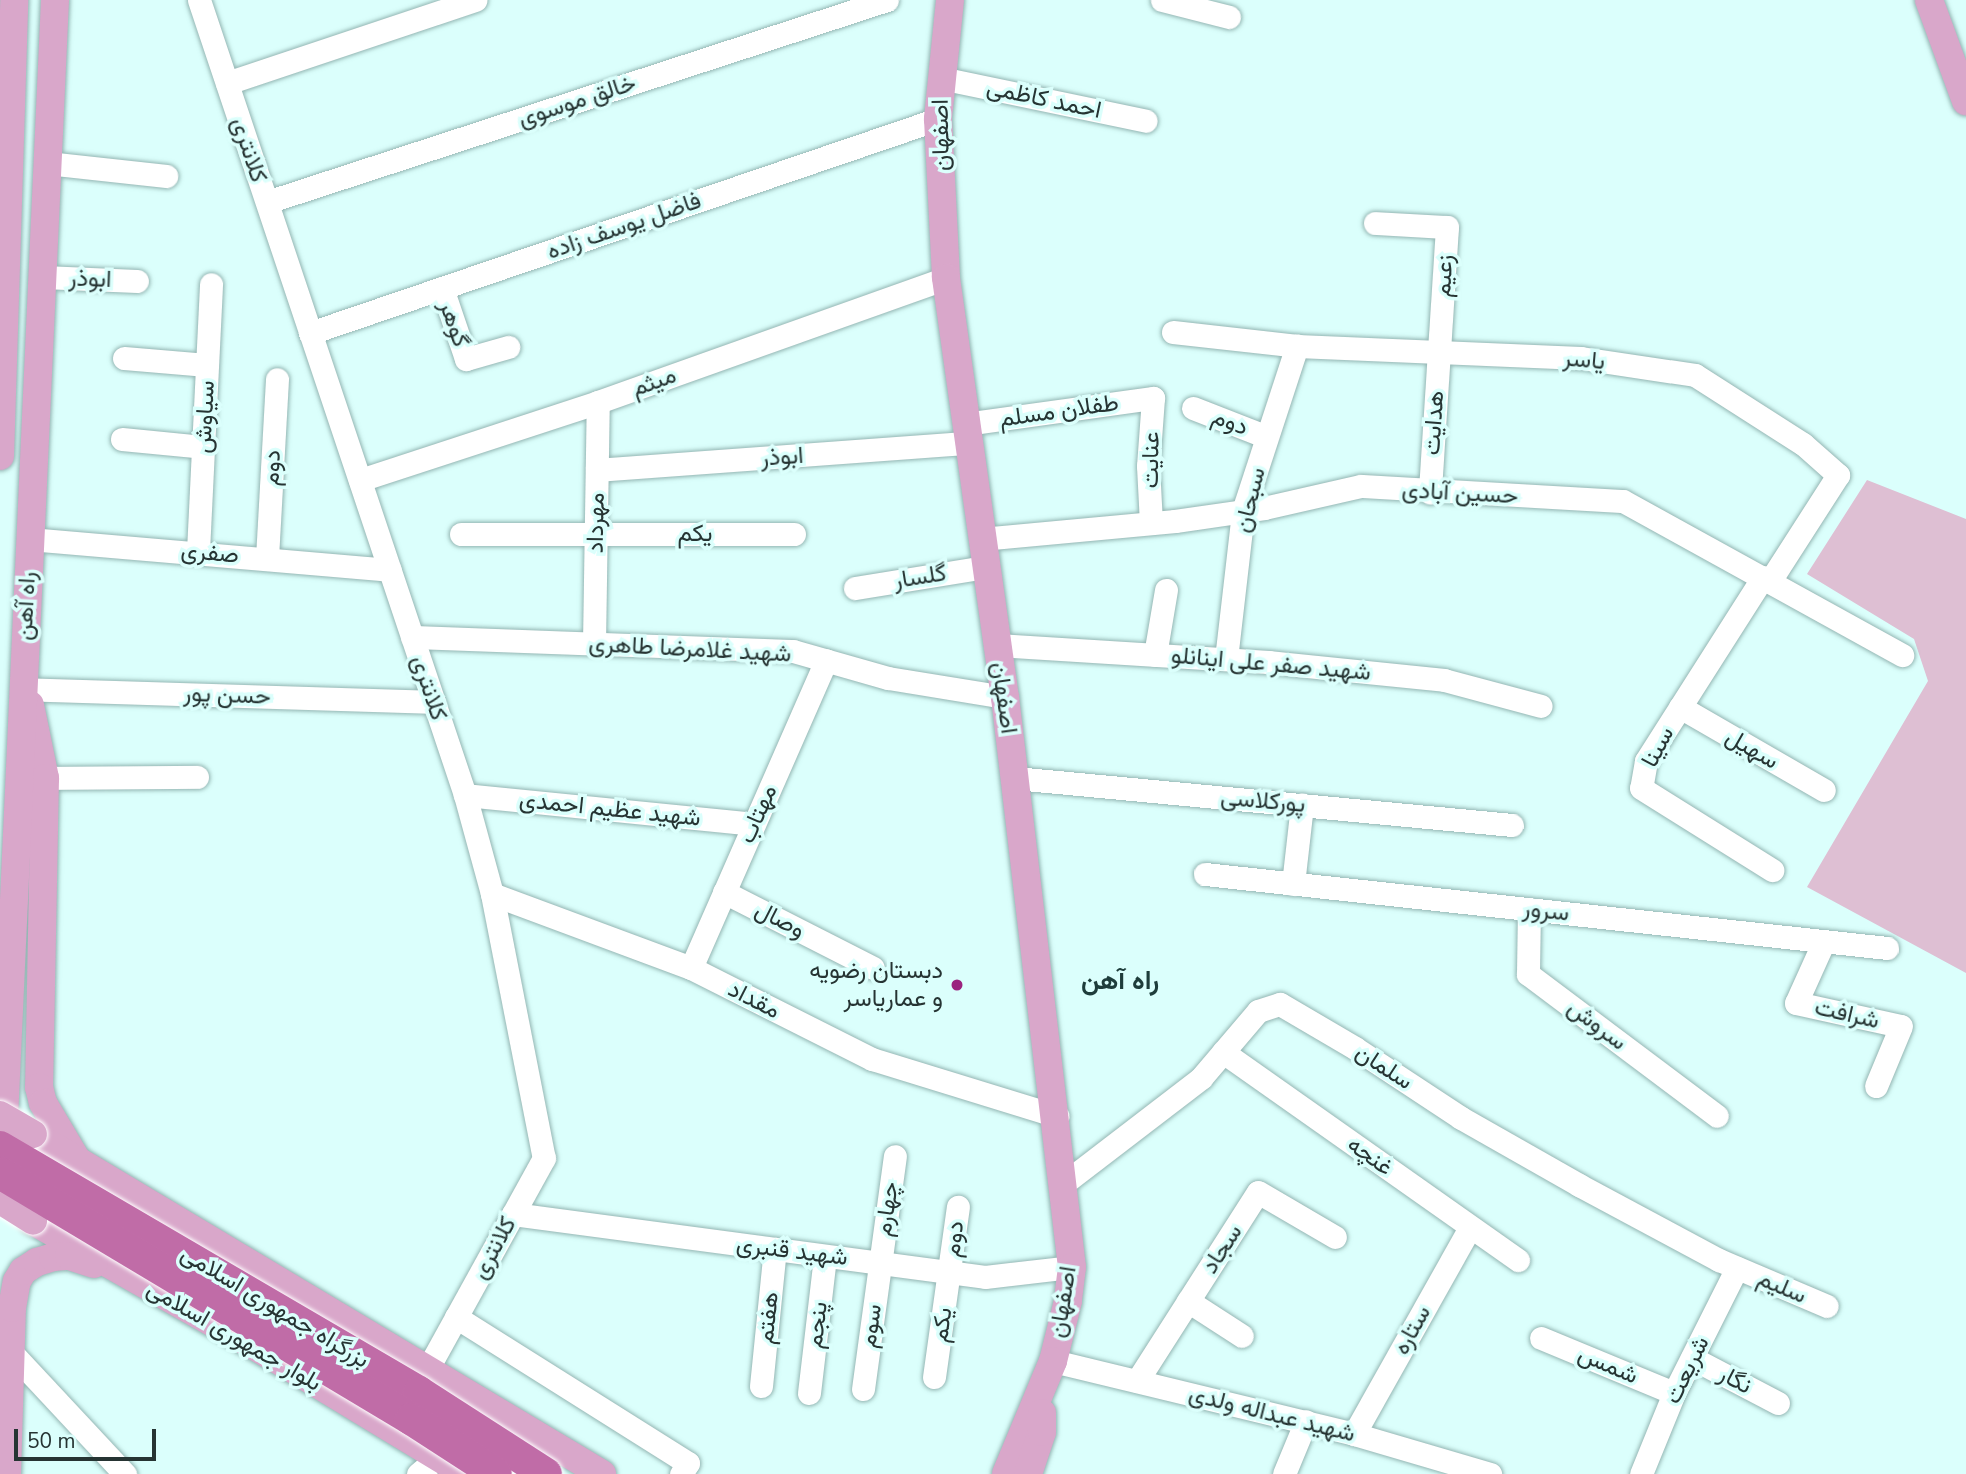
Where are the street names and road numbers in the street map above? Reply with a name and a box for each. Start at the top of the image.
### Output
street label: خالق موسوی [515,68,639,134]
street label: احمد کاظمی [984,73,1104,125]
street label: اصفهان [926,99,956,171]
street label: کلانتری [225,114,273,186]
street label: فاضل یوسف زاده [543,186,705,266]
street label: زعیم [1428,254,1460,298]
street label: ابوذر [68,264,112,294]
street label: گوهر [433,297,475,351]
street label: یاسر [1562,344,1606,376]
street label: میثم [628,361,680,403]
street label: سیاوش [189,380,221,454]
street label: طفلان مسلم [997,388,1121,434]
street label: هدایت [1417,390,1451,456]
street label: دوم [1208,402,1252,442]
street label: عنایت [1136,431,1166,489]
street label: ابوذر [760,441,804,473]
street label: دوم [257,449,287,487]
street label: سبحان [1228,464,1272,536]
street label: حسین آبادی [1401,476,1519,510]
street label: مهرداد [581,492,611,554]
street label: یکم [678,520,712,548]
street label: صفری [180,536,240,570]
street label: گلسار [892,559,948,595]
street label: راه آهن [10,571,42,641]
street label: شهید غلامرضا طاهری [588,629,792,669]
street label: شهید صفر علی اینانلو [1170,641,1372,687]
street label: کلانتری [405,652,453,724]
street label: اصفهان [985,660,1023,736]
street label: حسن پور [183,679,271,711]
street label: سینا [1635,722,1681,772]
street label: سهیل [1720,722,1784,776]
street label: مهتاب [732,780,784,848]
street label: پورکلاسی [1219,783,1307,819]
street label: شهید عظیم احمدی [518,785,702,833]
street label: سرور [1521,894,1571,928]
street label: وصال [750,895,810,945]
street label: مقداد [723,975,785,1025]
street label: سروش [1562,993,1632,1057]
street label: شرافت [1812,993,1882,1035]
street label: سلمان [1350,1038,1418,1096]
street label: غنچه [1342,1130,1398,1182]
street label: چهارم [869,1180,905,1238]
street label: کلانتری [465,1212,523,1284]
street label: دوم [937,1219,971,1259]
street label: سجاد [1195,1219,1249,1279]
street label: شهید قنبری [735,1230,849,1272]
street label: بزرگراه جمهوری اسلامی [176,1239,374,1375]
street label: اصفهان [1043,1264,1083,1340]
street label: سلیم [1753,1264,1811,1310]
street label: بلوار جمهوری اسلامی [142,1274,326,1398]
street label: هفتم [751,1290,785,1346]
street label: پنجم [800,1300,834,1350]
street label: ستاره [1387,1300,1437,1360]
street label: سوم [854,1302,888,1350]
street label: یکم [925,1306,959,1344]
street label: شریعت [1658,1331,1716,1409]
street label: شمس [1574,1340,1642,1390]
street label: نگار [1713,1359,1757,1401]
street label: شهید عبداله ولدی [1186,1379,1358,1449]

